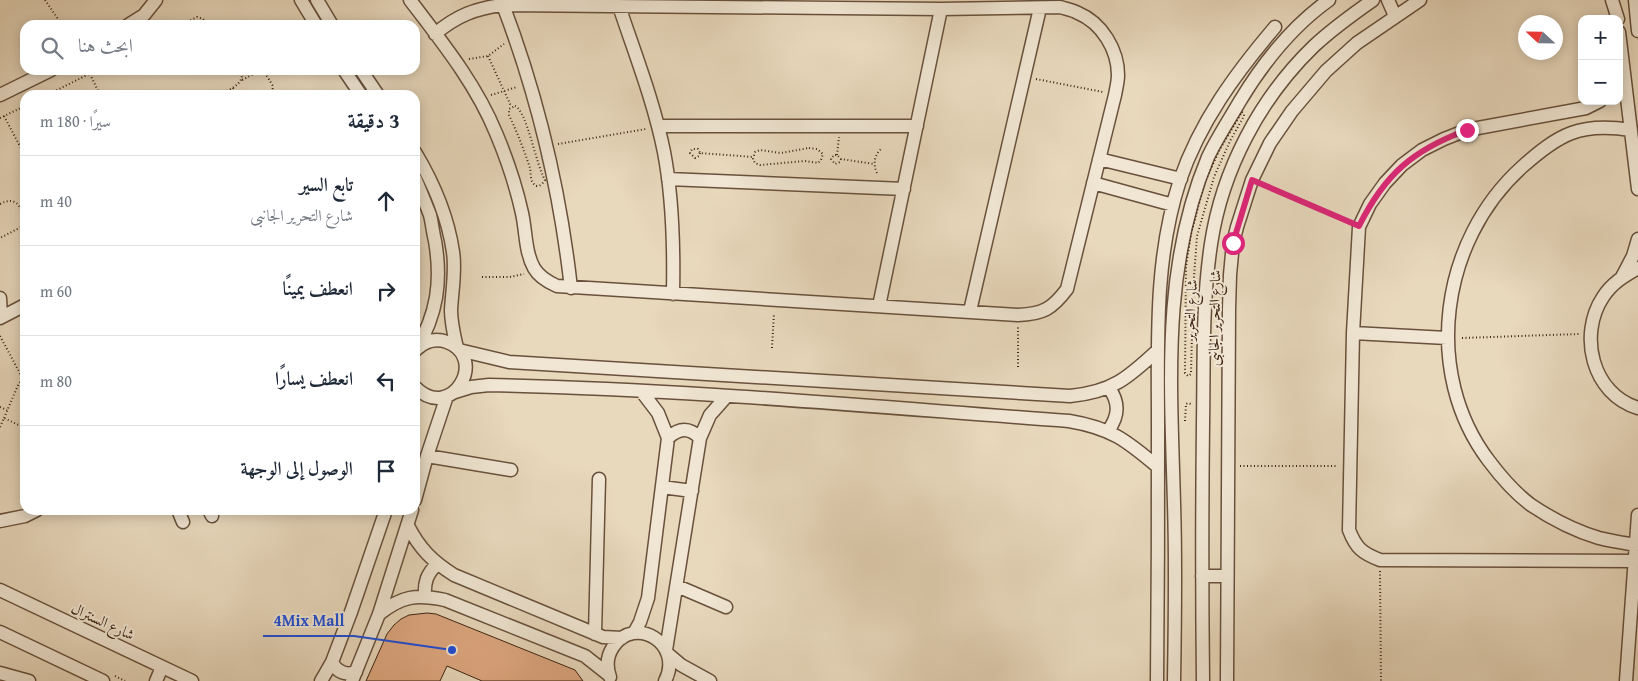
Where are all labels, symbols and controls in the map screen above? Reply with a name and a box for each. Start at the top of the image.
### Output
north arrow [1518,15,1563,60]
map controls [1578,15,1623,105]
button: + [1578,15,1623,60]
search box [20,20,420,75]
text: ابحث هنا [78,31,133,59]
icon: search [38,34,66,62]
button: − [1578,60,1623,105]
text: 3 دقيقة [348,105,400,136]
text: سيرًا · 180 m [40,109,111,133]
route end [1456,119,1479,142]
text: تابع السير [299,170,353,198]
icon: ahead [372,187,400,215]
text: 40 m [40,189,72,213]
text: شارع التحرير الجانبى [250,203,353,227]
route start [1222,232,1245,255]
street label: شارع التحرير الجانبى [1203,270,1228,366]
text: انعطف يمينًا [283,274,353,302]
icon: right [372,277,400,305]
text: 60 m [40,279,72,303]
street label: شارع التحرير [1178,279,1205,343]
text: انعطف يسارًا [275,364,353,392]
icon: left [372,367,400,395]
text: 80 m [40,369,72,393]
text: الوصول إلى الوجهة [241,454,353,482]
icon: arrive [372,457,400,485]
street label: شارع السنترال [67,597,138,648]
callout: 4Mix Mall [263,605,354,636]
text: 4Mix Mall [274,608,344,632]

